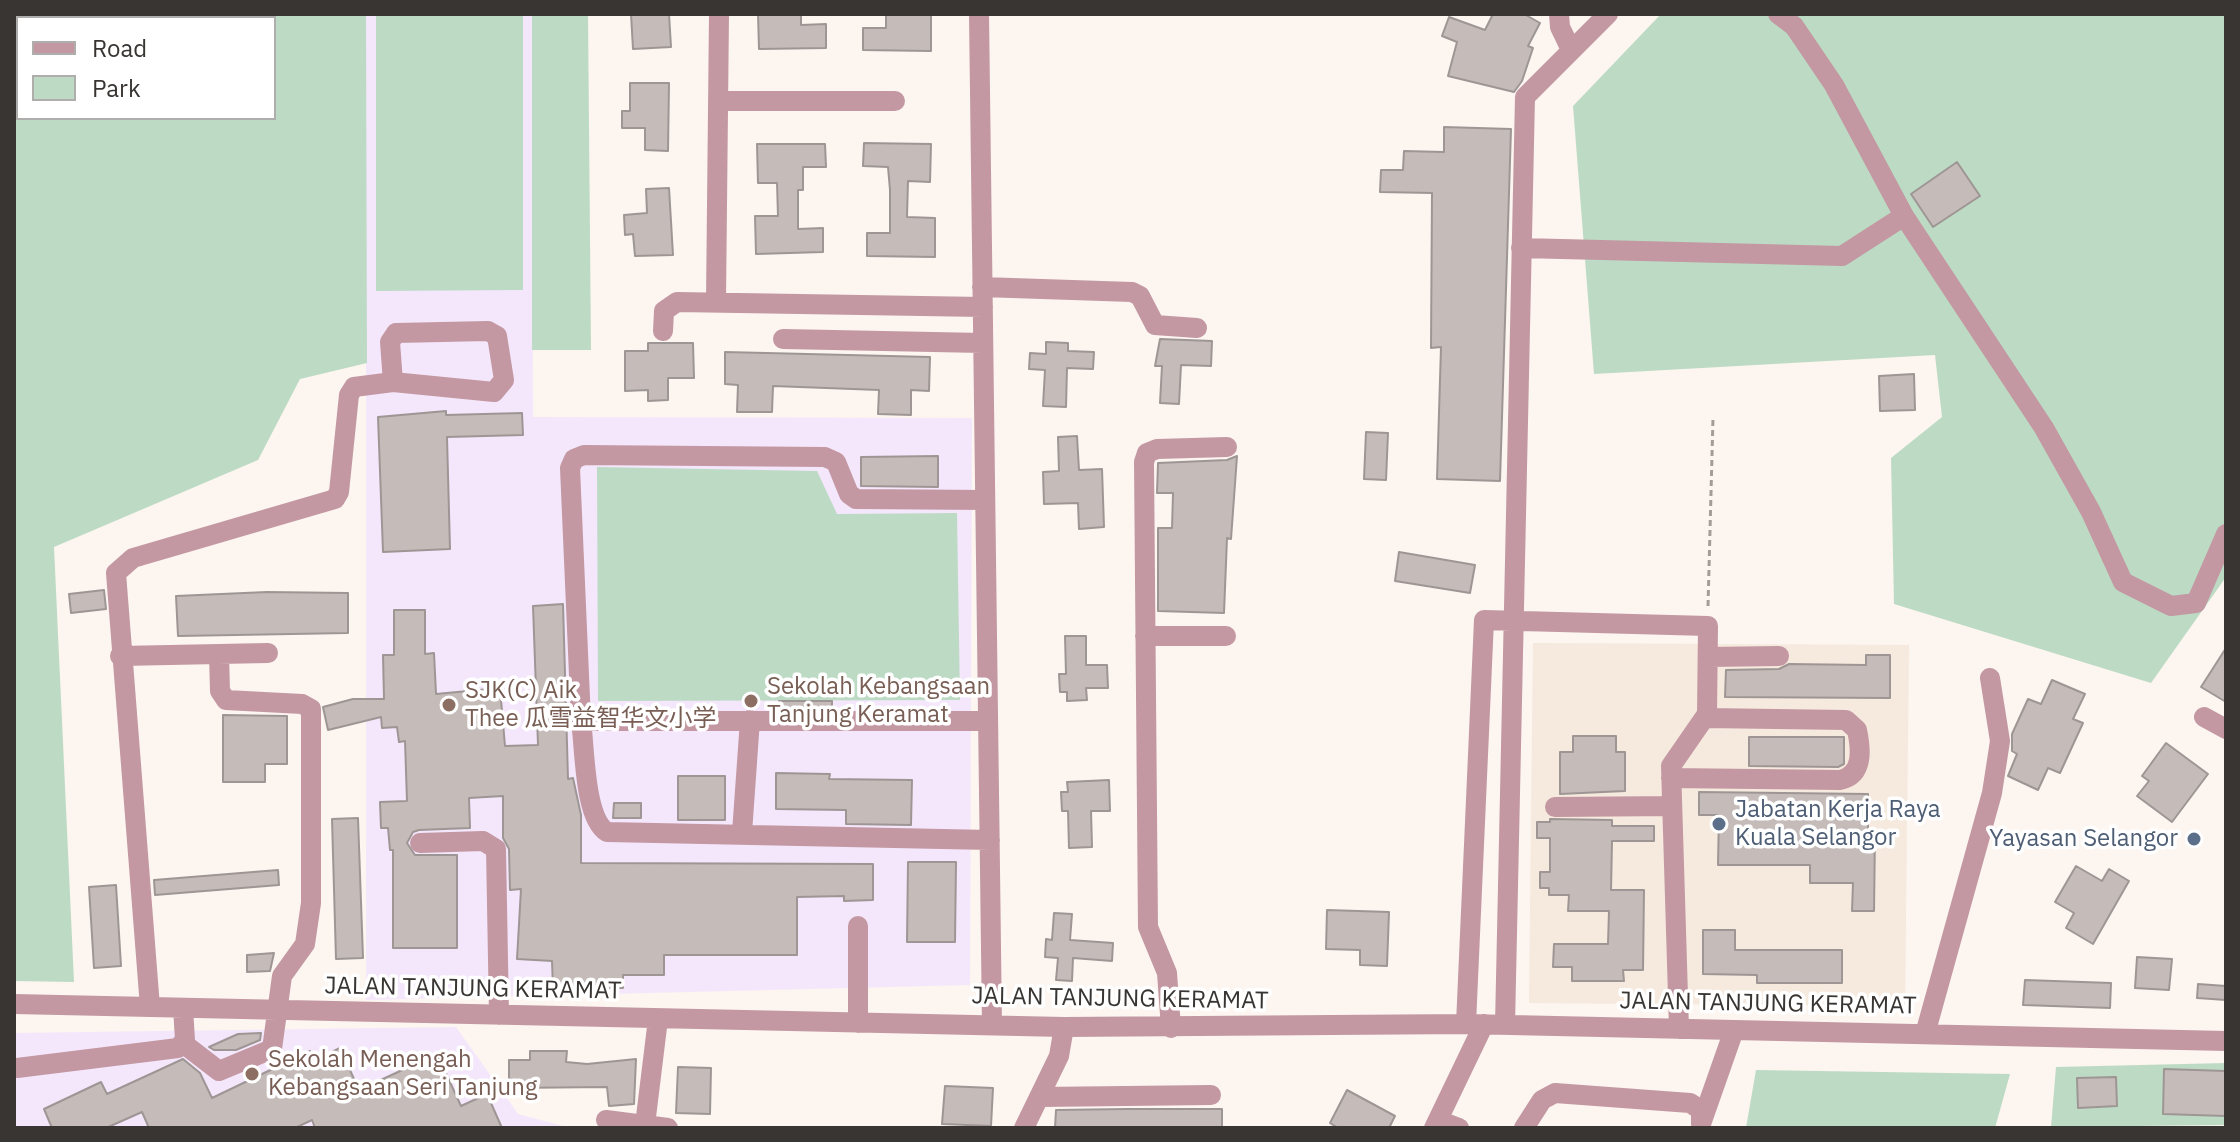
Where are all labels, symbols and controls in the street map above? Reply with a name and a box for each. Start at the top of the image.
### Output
legend [16,16,276,120]
text: Road [92,32,147,64]
text: Park [92,72,141,104]
place label: Sekolah Kebangsaan Tanjung Keramat [767,673,990,729]
place label: SJK(C) Aik Thee 瓜雪益智华文小学 [465,677,716,733]
marker: Sekolah Kebangsaan Tanjung Keramat [742,692,760,710]
marker: SJK(C) Aik Thee 瓜雪益智华文小学 [440,696,458,714]
place label: Jabatan Kerja Raya Kuala Selangor [1735,796,1941,852]
marker: Jabatan Kerja Raya Kuala Selangor [1710,815,1728,833]
place label: Yayasan Selangor [1989,825,2178,853]
marker: Yayasan Selangor [2185,830,2203,848]
street label: JALAN TANJUNG KERAMAT [324,972,622,1006]
street label: JALAN TANJUNG KERAMAT [971,982,1269,1016]
street label: JALAN TANJUNG KERAMAT [1619,987,1917,1021]
place label: Sekolah Menengah Kebangsaan Seri Tanjung [268,1046,537,1102]
marker: Sekolah Menengah Kebangsaan Seri Tanjung [243,1065,261,1083]

